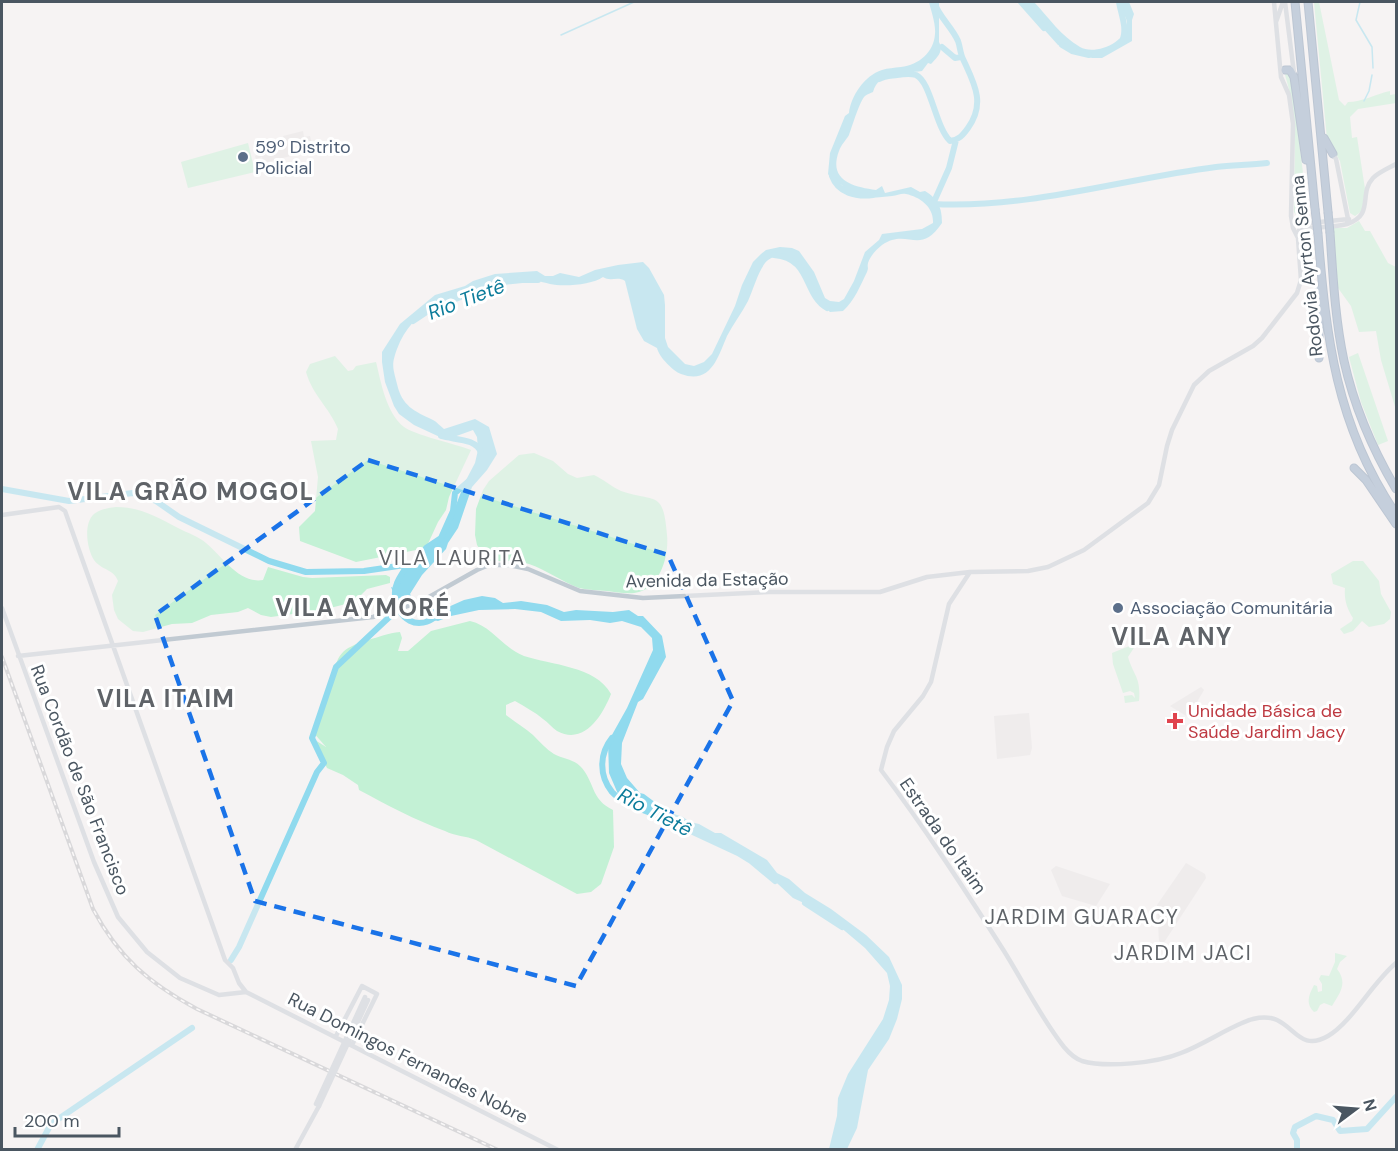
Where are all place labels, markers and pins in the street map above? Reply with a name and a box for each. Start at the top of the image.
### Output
place label: 59º Distrito Policial [255,135,351,180]
marker: 59º Distrito Policial [236,150,250,164]
place label: Associação Comunitária [1130,596,1333,620]
marker: Associação Comunitária [1111,601,1125,615]
place label: Unidade Básica de Saúde Jardim Jacy [1188,699,1346,744]
marker: Unidade Básica de Saúde Jardim Jacy [1166,712,1184,730]

